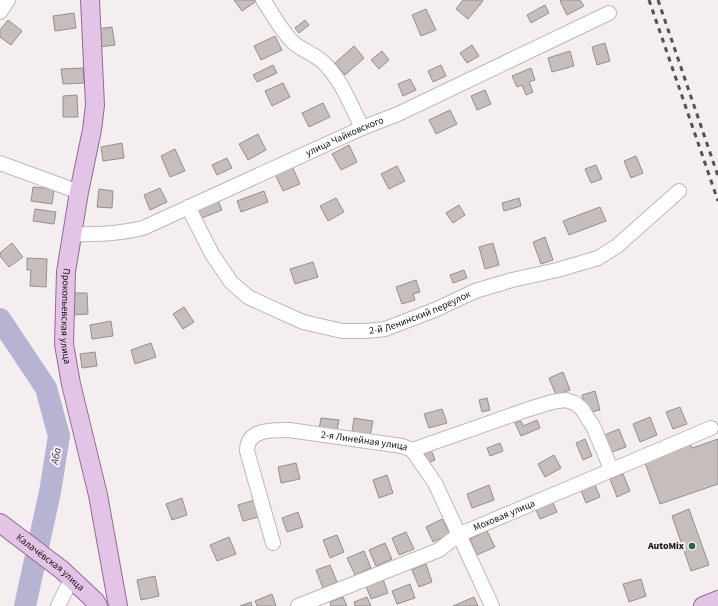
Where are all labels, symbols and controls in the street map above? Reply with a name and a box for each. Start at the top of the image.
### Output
street label: улица Чайковского [303,113,386,160]
street label: Прокопьевская улица [57,267,74,365]
street label: 2-й Ленинский переулок [368,287,473,338]
street label: 2-я Линейная улица [320,428,410,455]
water label: Аба [47,446,65,467]
street label: Моховая улица [471,496,537,535]
street label: Калачёвская улица [13,531,87,595]
place label: AutoMix [647,539,684,553]
marker: AutoMix [687,541,697,551]

